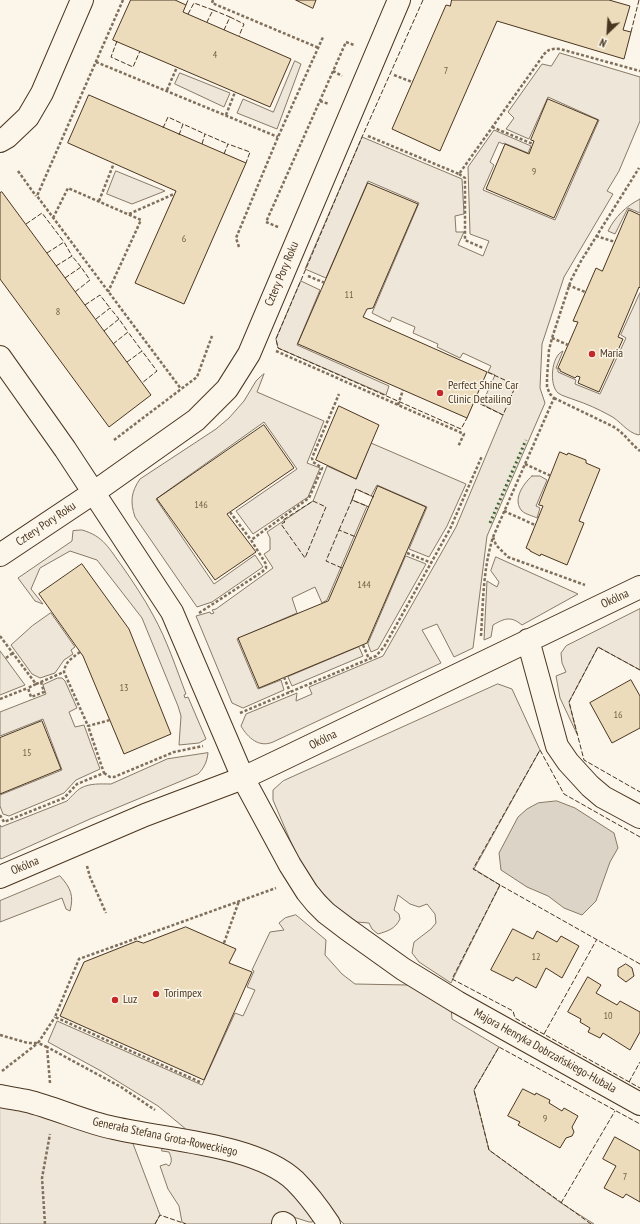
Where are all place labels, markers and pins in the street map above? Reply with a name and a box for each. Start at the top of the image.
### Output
place label: Maria [600,347,623,361]
marker: Maria [587,349,597,359]
place label: Perfect Shine Car Clinic Detailing [448,379,518,407]
marker: Perfect Shine Car Clinic Detailing [435,388,445,398]
place label: Torimpex [164,987,202,1001]
marker: Torimpex [151,989,161,999]
place label: Luz [123,993,137,1007]
marker: Luz [110,995,120,1005]

